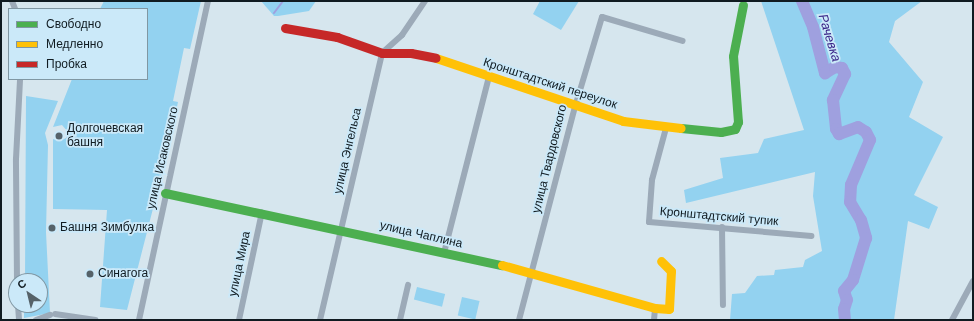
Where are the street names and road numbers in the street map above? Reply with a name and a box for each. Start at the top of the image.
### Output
street label: Кронштадтский переулок [481,55,619,113]
street label: улица Твардовского [530,103,570,215]
street label: улица Исаковского [144,105,182,211]
street label: улица Энгельса [331,107,365,195]
street label: Кронштадтский тупик [659,205,779,229]
street label: улица Чаплина [378,218,464,252]
street label: улица Мира [226,230,254,298]

